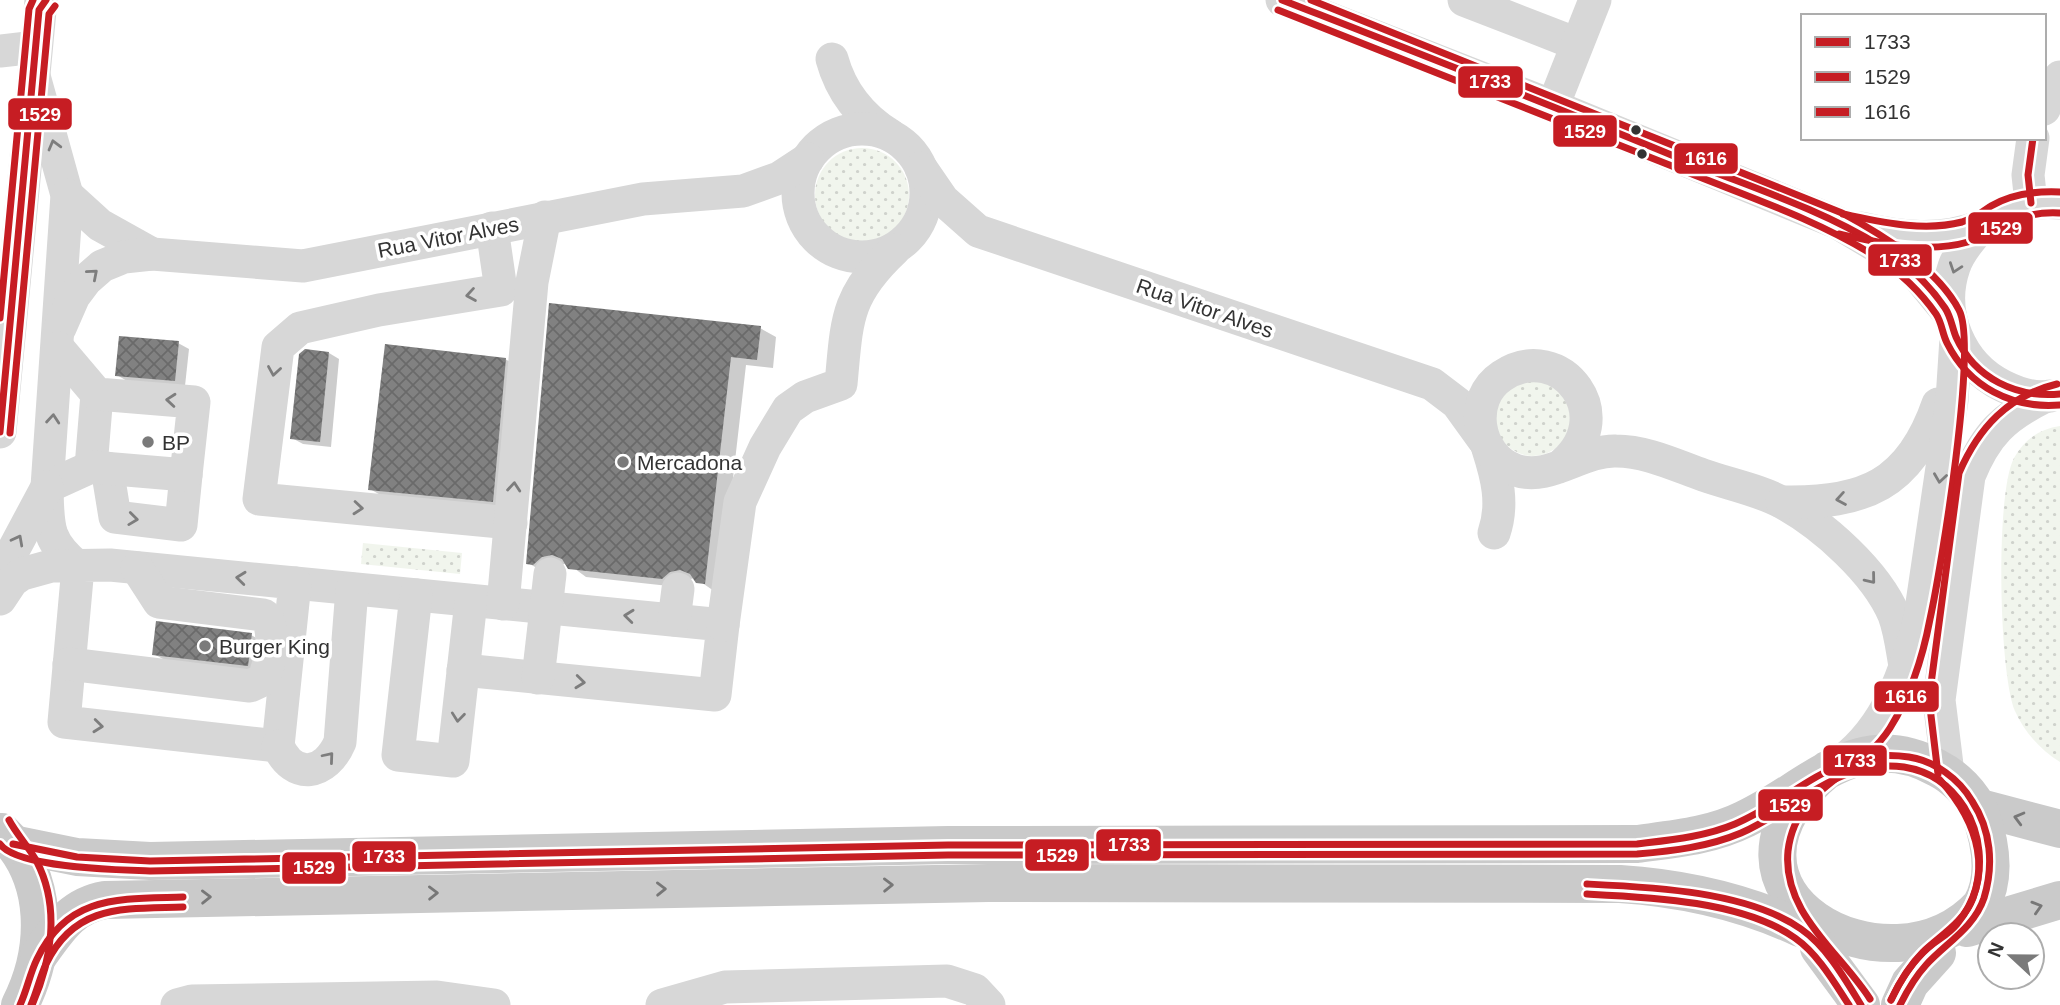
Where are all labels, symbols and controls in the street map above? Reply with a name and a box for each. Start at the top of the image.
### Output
legend [1801,14,2046,140]
text: 1733 [1864,30,1911,53]
line badge: 1733 [1457,65,1524,99]
text: 1529 [1864,65,1911,88]
text: 1733 [1469,71,1511,92]
line badge: 1529 [7,97,73,131]
text: 1616 [1864,100,1911,123]
text: 1529 [19,104,61,125]
line badge: 1529 [1552,114,1618,148]
text: 1529 [1564,121,1606,142]
unlabelled marker [1629,123,1643,137]
one-way arrow [48,139,62,151]
line badge: 1616 [1673,142,1739,175]
unlabelled marker [1635,147,1649,161]
text: 1616 [1685,148,1727,169]
line badge: 1529 [1967,211,2034,245]
street label: Rua Vitor Alves [376,212,520,262]
text: 1529 [1980,218,2022,239]
line badge: 1733 [1867,243,1933,277]
text: 1733 [1879,250,1921,271]
one-way arrow [1950,261,1964,273]
one-way arrow [85,270,98,282]
street label: Rua Vitor Alves [1134,274,1276,342]
one-way arrow [465,287,476,302]
one-way arrow [267,365,282,377]
one-way arrow [166,393,177,408]
one-way arrow [45,413,60,424]
place label: BP [162,431,190,454]
marker: BP [140,434,156,450]
place label: Mercadona [637,451,742,474]
marker: Mercadona [615,454,631,470]
one-way arrow [1933,472,1948,484]
one-way arrow [506,481,521,492]
one-way arrow [1836,491,1847,506]
one-way arrow [352,501,363,516]
one-way arrow [127,512,139,527]
one-way arrow [10,535,24,547]
one-way arrow [235,571,246,586]
one-way arrow [1862,571,1875,583]
one-way arrow [623,609,634,624]
place label: Burger King [219,635,330,658]
marker: Burger King [197,638,213,654]
one-way arrow [575,674,586,689]
line badge: 1616 [1873,680,1940,713]
text: 1616 [1885,686,1927,707]
one-way arrow [451,711,466,723]
one-way arrow [93,719,104,734]
line badge: 1733 [1822,744,1888,777]
text: 1733 [1834,750,1876,771]
one-way arrow [321,752,334,765]
line badge: 1529 [1757,788,1824,822]
text: 1529 [1769,795,1811,816]
one-way arrow [2013,812,2025,827]
line badge: 1733 [1095,828,1162,862]
text: 1733 [1108,834,1150,855]
line badge: 1529 [1024,838,1090,872]
line badge: 1733 [351,840,417,873]
text: 1529 [1036,845,1078,866]
text: 1733 [363,846,405,867]
line badge: 1529 [281,851,347,885]
text: 1529 [293,857,335,878]
one-way arrow [884,877,894,893]
one-way arrow [656,881,667,897]
one-way arrow [429,885,439,901]
one-way arrow [201,889,212,904]
one-way arrow [2031,901,2043,916]
north arrow [1976,921,2046,991]
text: N [1983,940,2008,960]

